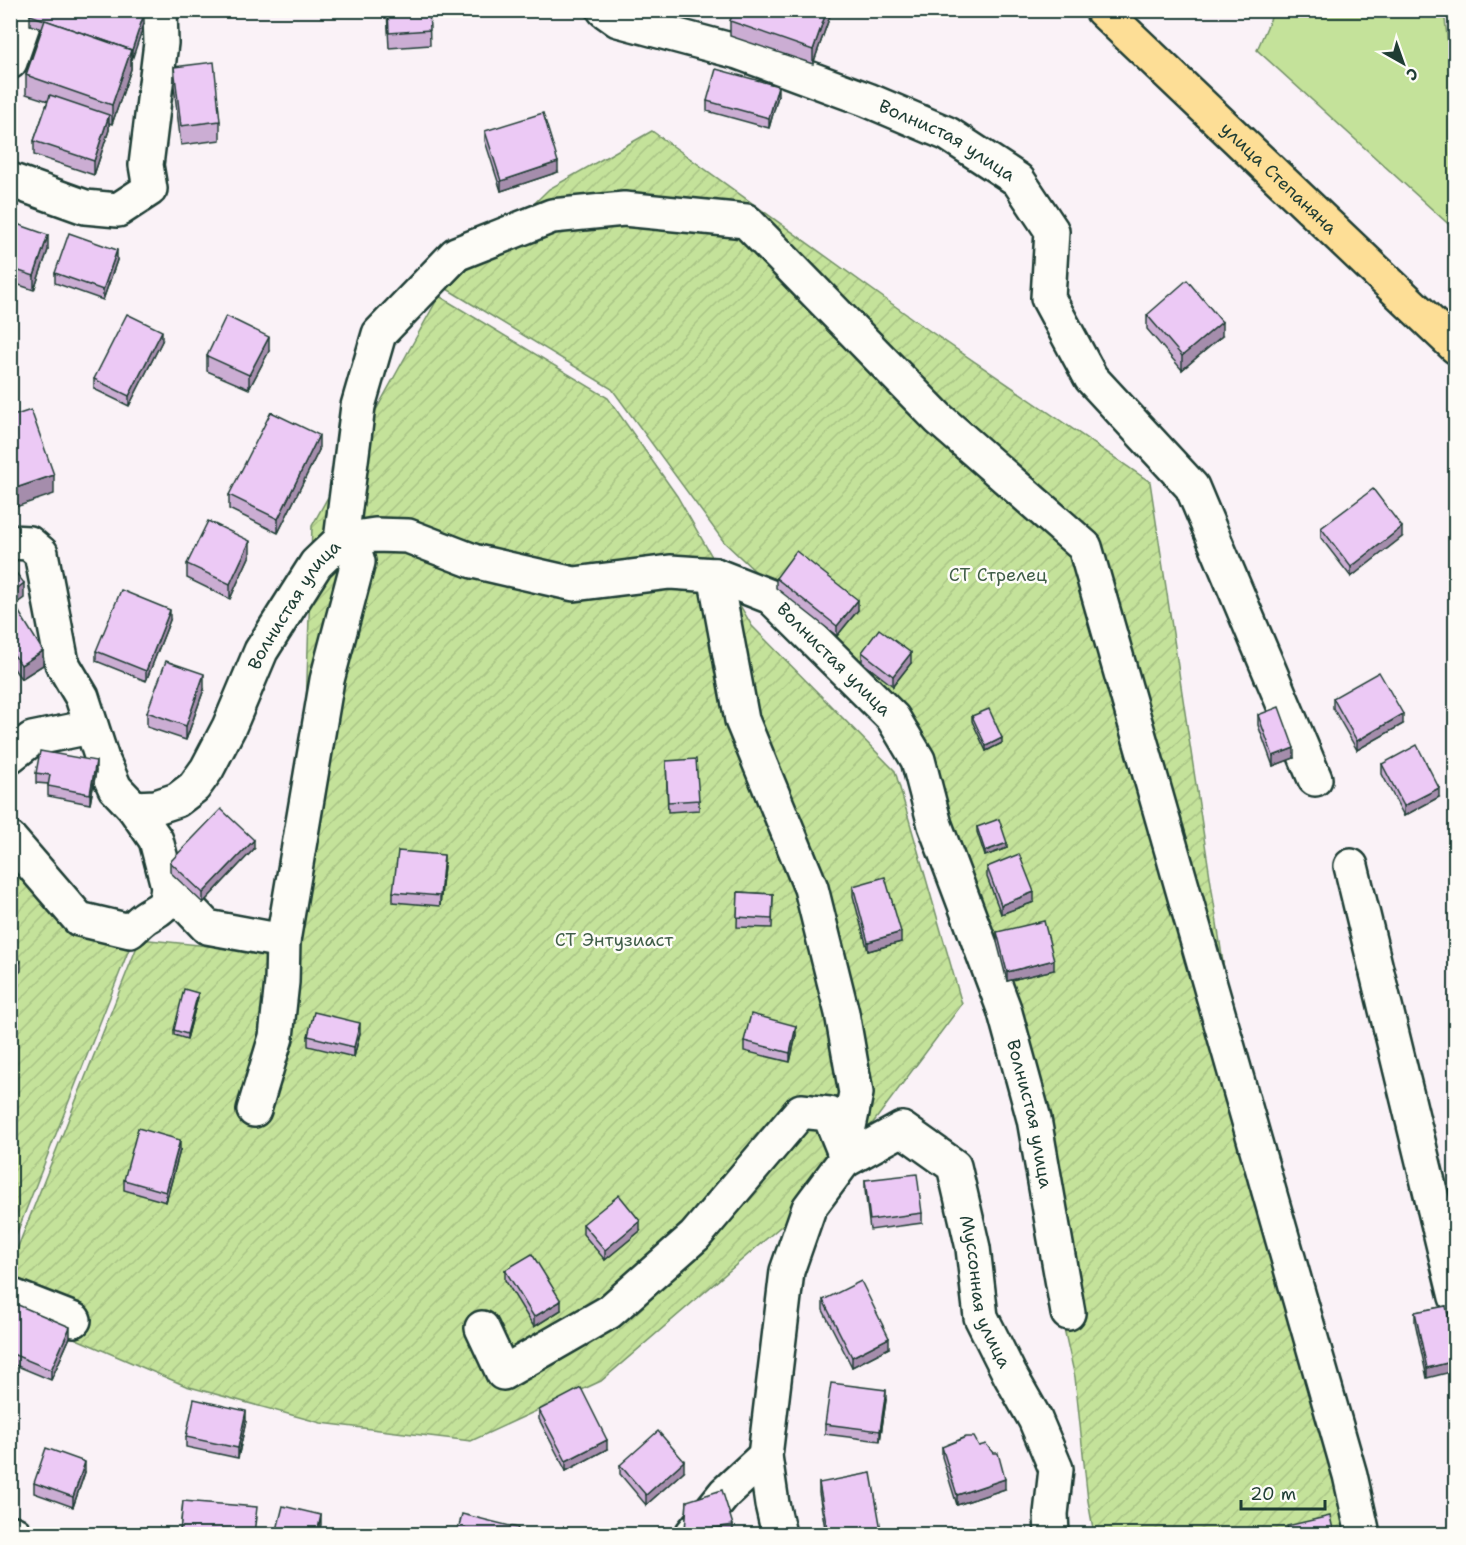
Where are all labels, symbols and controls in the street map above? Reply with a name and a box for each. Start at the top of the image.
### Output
north arrow [1373,33,1433,93]
text: С [1402,63,1423,85]
street label: Волнистая улица [875,94,1020,187]
street label: улица Степаняна [1215,117,1342,240]
street label: Волнистая улица [242,535,346,673]
park label: СТ Стрелец [949,563,1047,587]
street label: Волнистая улица [771,597,896,721]
park label: СТ Энтузиаст [555,928,674,952]
street label: Волнистая улица [1001,1037,1058,1190]
street label: Муссонная улица [954,1213,1017,1372]
scale bar [1241,1473,1325,1511]
text: 20 m [1250,1482,1296,1506]

